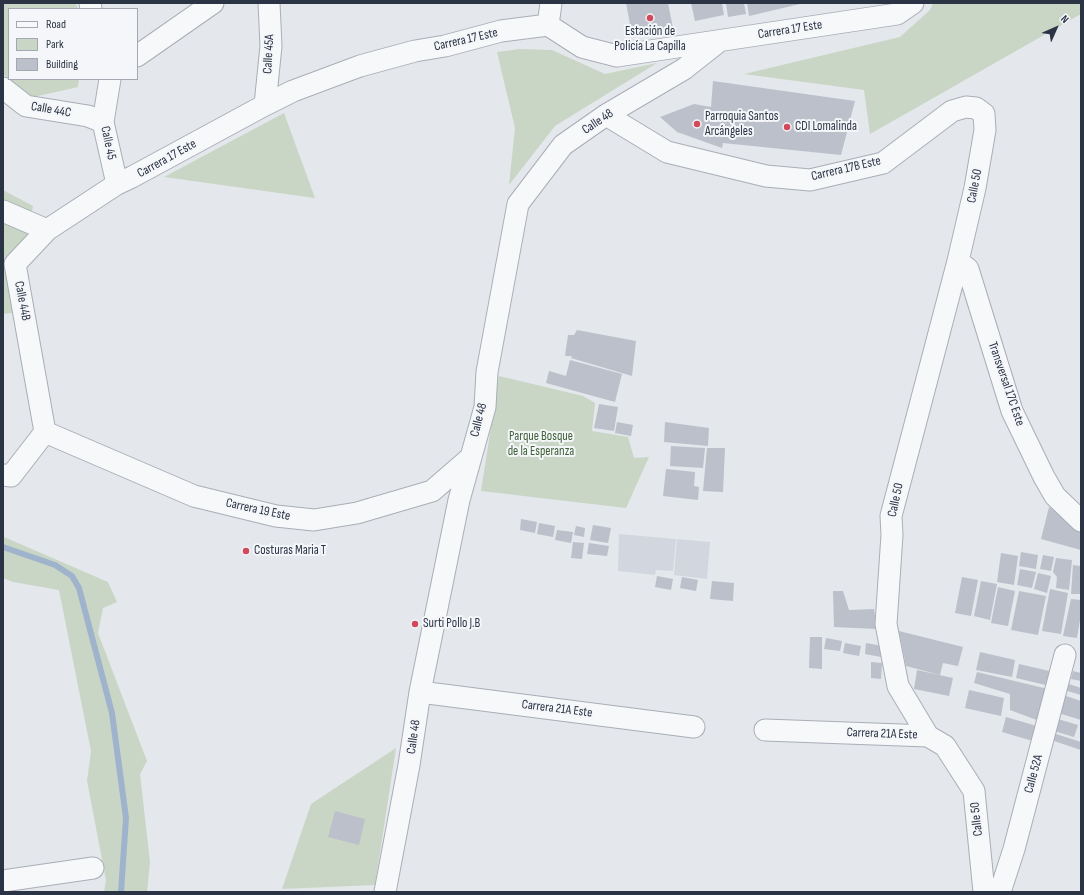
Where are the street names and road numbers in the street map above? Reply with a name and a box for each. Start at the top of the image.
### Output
street label: Carrera 17 Este [757,17,823,43]
street label: Carrera 17 Este [433,25,499,55]
street label: Calle 45A [260,34,278,74]
street label: Calle 44C [30,99,72,121]
street label: Calle 48 [579,106,617,138]
street label: Calle 45 [97,125,119,161]
street label: Carrera 17 Este [135,136,199,182]
street label: Carrera 17B Este [810,153,882,185]
street label: Calle 50 [964,168,986,204]
street label: Calle 44B [11,280,33,322]
street label: Transversal 17C Este [984,340,1028,428]
street label: Calle 48 [467,401,491,439]
street label: Calle 50 [885,482,907,518]
street label: Carrera 19 Este [224,496,292,524]
street label: Carrera 21A Este [521,697,593,721]
street label: Calle 48 [404,719,424,755]
street label: Carrera 21A Este [846,725,918,743]
street label: Calle 52A [1021,753,1047,795]
street label: Calle 50 [967,801,987,837]

